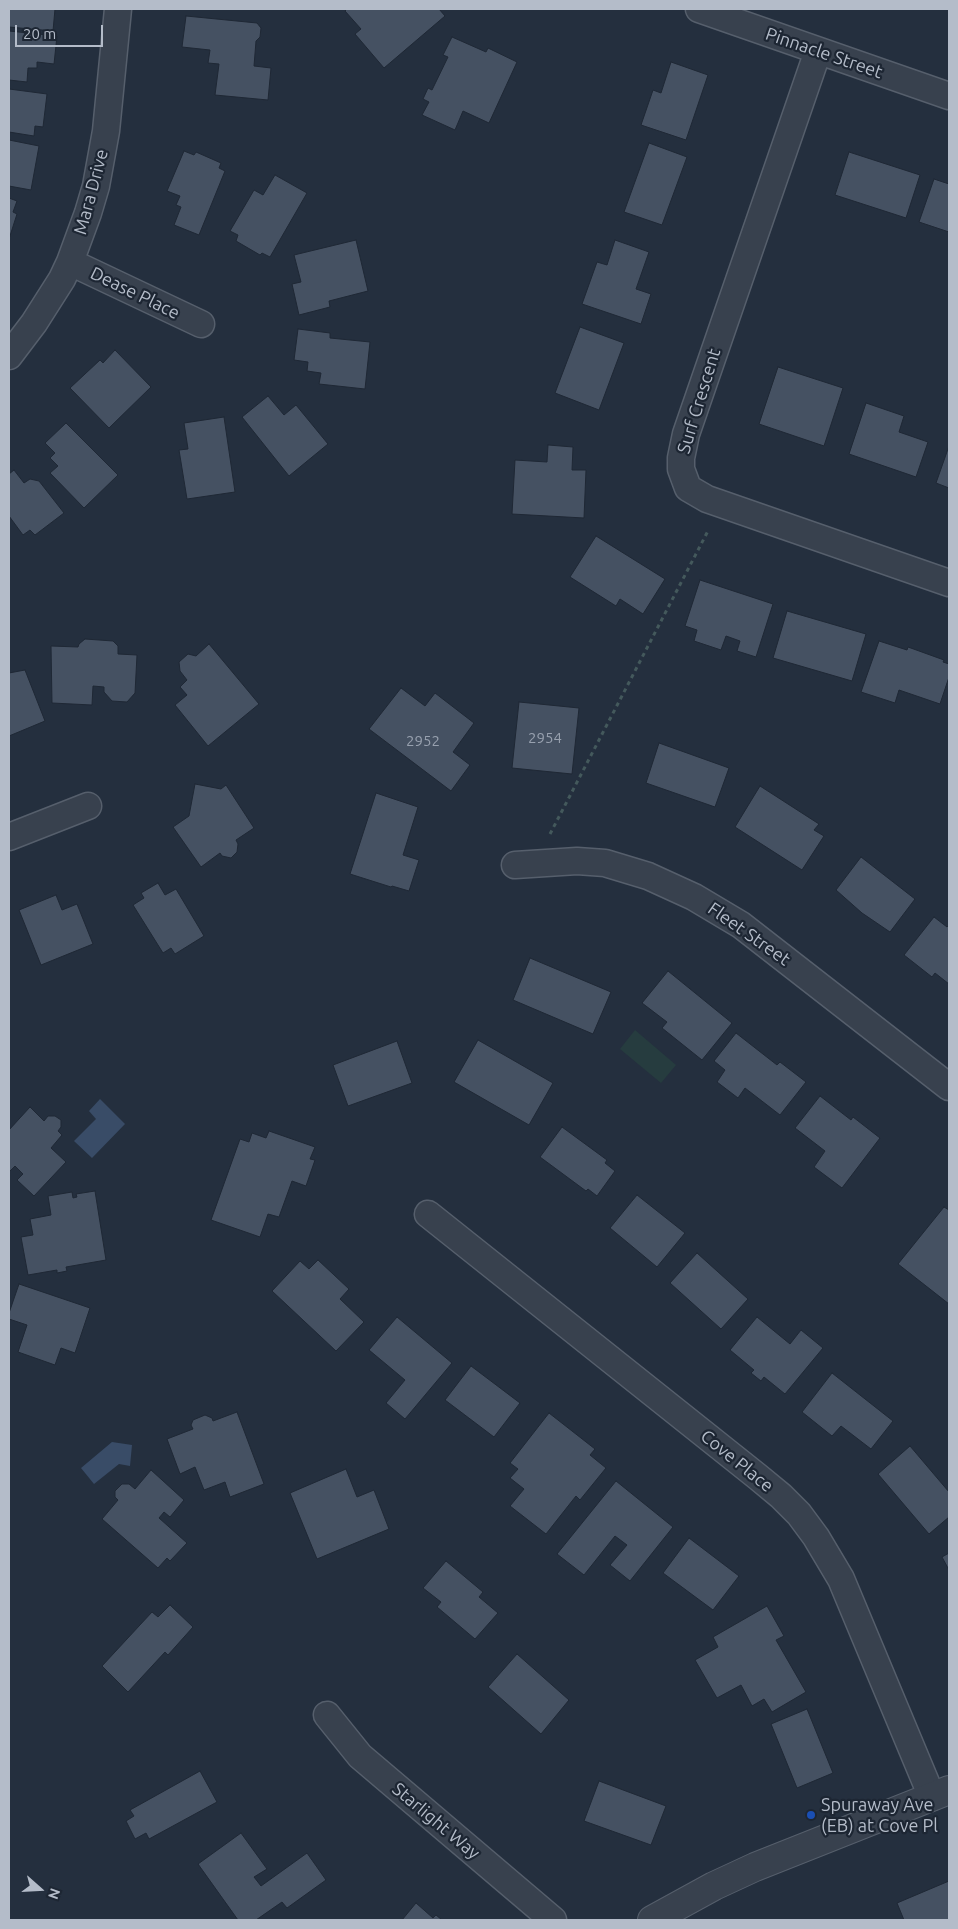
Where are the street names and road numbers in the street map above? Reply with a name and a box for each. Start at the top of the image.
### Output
street label: Pinnacle Street [763,23,885,83]
street label: Mara Drive [69,147,113,237]
street label: Dease Place [87,262,183,324]
street label: Surf Crescent [673,346,725,456]
street label: Fleet Street [704,898,794,970]
street label: Cove Place [696,1425,778,1497]
street label: Starlight Way [388,1778,484,1864]

